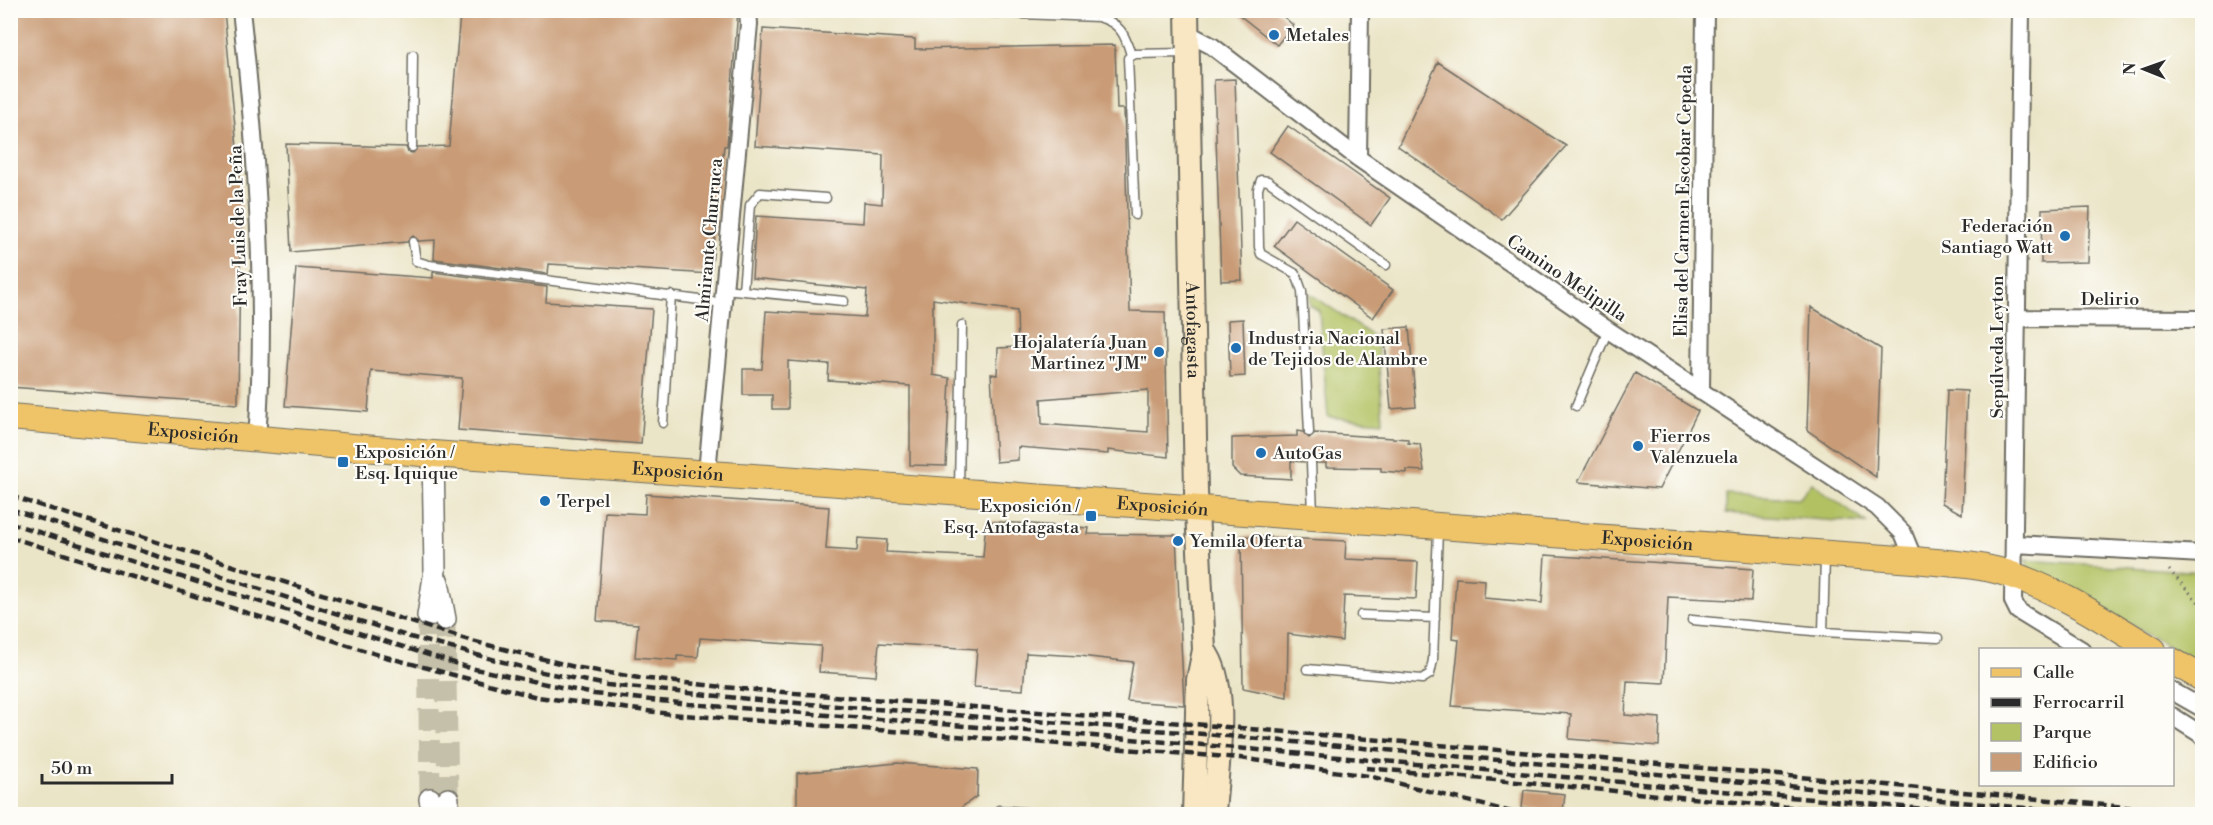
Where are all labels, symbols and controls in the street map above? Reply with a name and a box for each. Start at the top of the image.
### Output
place label: Metales [1286,24,1349,47]
marker: Metales [1267,28,1281,42]
north arrow [2114,39,2174,99]
text: N [2120,62,2140,75]
street label: Elisa del Carmen Escobar Cepeda [1670,64,1697,337]
street label: Fray Luis de la Peña [224,144,253,307]
street label: Almirante Churruca [691,156,728,324]
place label: Federación Santiago Watt [1941,215,2054,259]
marker: Federación Santiago Watt [2058,229,2072,243]
street label: Camino Melipilla [1502,230,1632,328]
street label: Sepúlveda Leyton [1986,275,2009,419]
street label: Antofagasta [1180,280,1205,380]
street label: Delirio [2081,288,2139,311]
place label: Industria Nacional de Tejidos de Alambre [1248,327,1428,371]
place label: Hojalatería Juan Martinez "JM" [1013,331,1147,375]
marker: Industria Nacional de Tejidos de Alambre [1229,341,1243,355]
marker: Hojalatería Juan Martinez "JM" [1152,345,1166,359]
street label: Exposición [147,418,240,449]
place label: Fierros Valenzuela [1649,425,1739,469]
marker: Fierros Valenzuela [1631,439,1645,453]
place label: Exposición / Esq. Iquique [355,441,458,485]
place label: AutoGas [1272,442,1342,465]
marker: AutoGas [1254,446,1268,460]
marker: Exposición / Esq. Iquique [336,455,350,469]
street label: Exposición [631,457,725,487]
place label: Terpel [557,490,611,513]
street label: Exposición [1116,492,1209,521]
marker: Terpel [538,494,552,508]
place label: Exposición / Esq. Antofagasta [944,495,1081,539]
marker: Exposición / Esq. Antofagasta [1084,509,1098,523]
street label: Exposición [1601,527,1694,556]
place label: Yemila Oferta [1189,530,1304,553]
marker: Yemila Oferta [1171,534,1185,548]
legend [1979,648,2174,786]
text: Calle [2033,661,2074,684]
text: Ferrocarril [2033,691,2125,714]
text: Parque [2033,721,2092,744]
scale bar [42,747,172,785]
text: Edificio [2033,751,2098,774]
text: 50 m [51,757,93,780]

